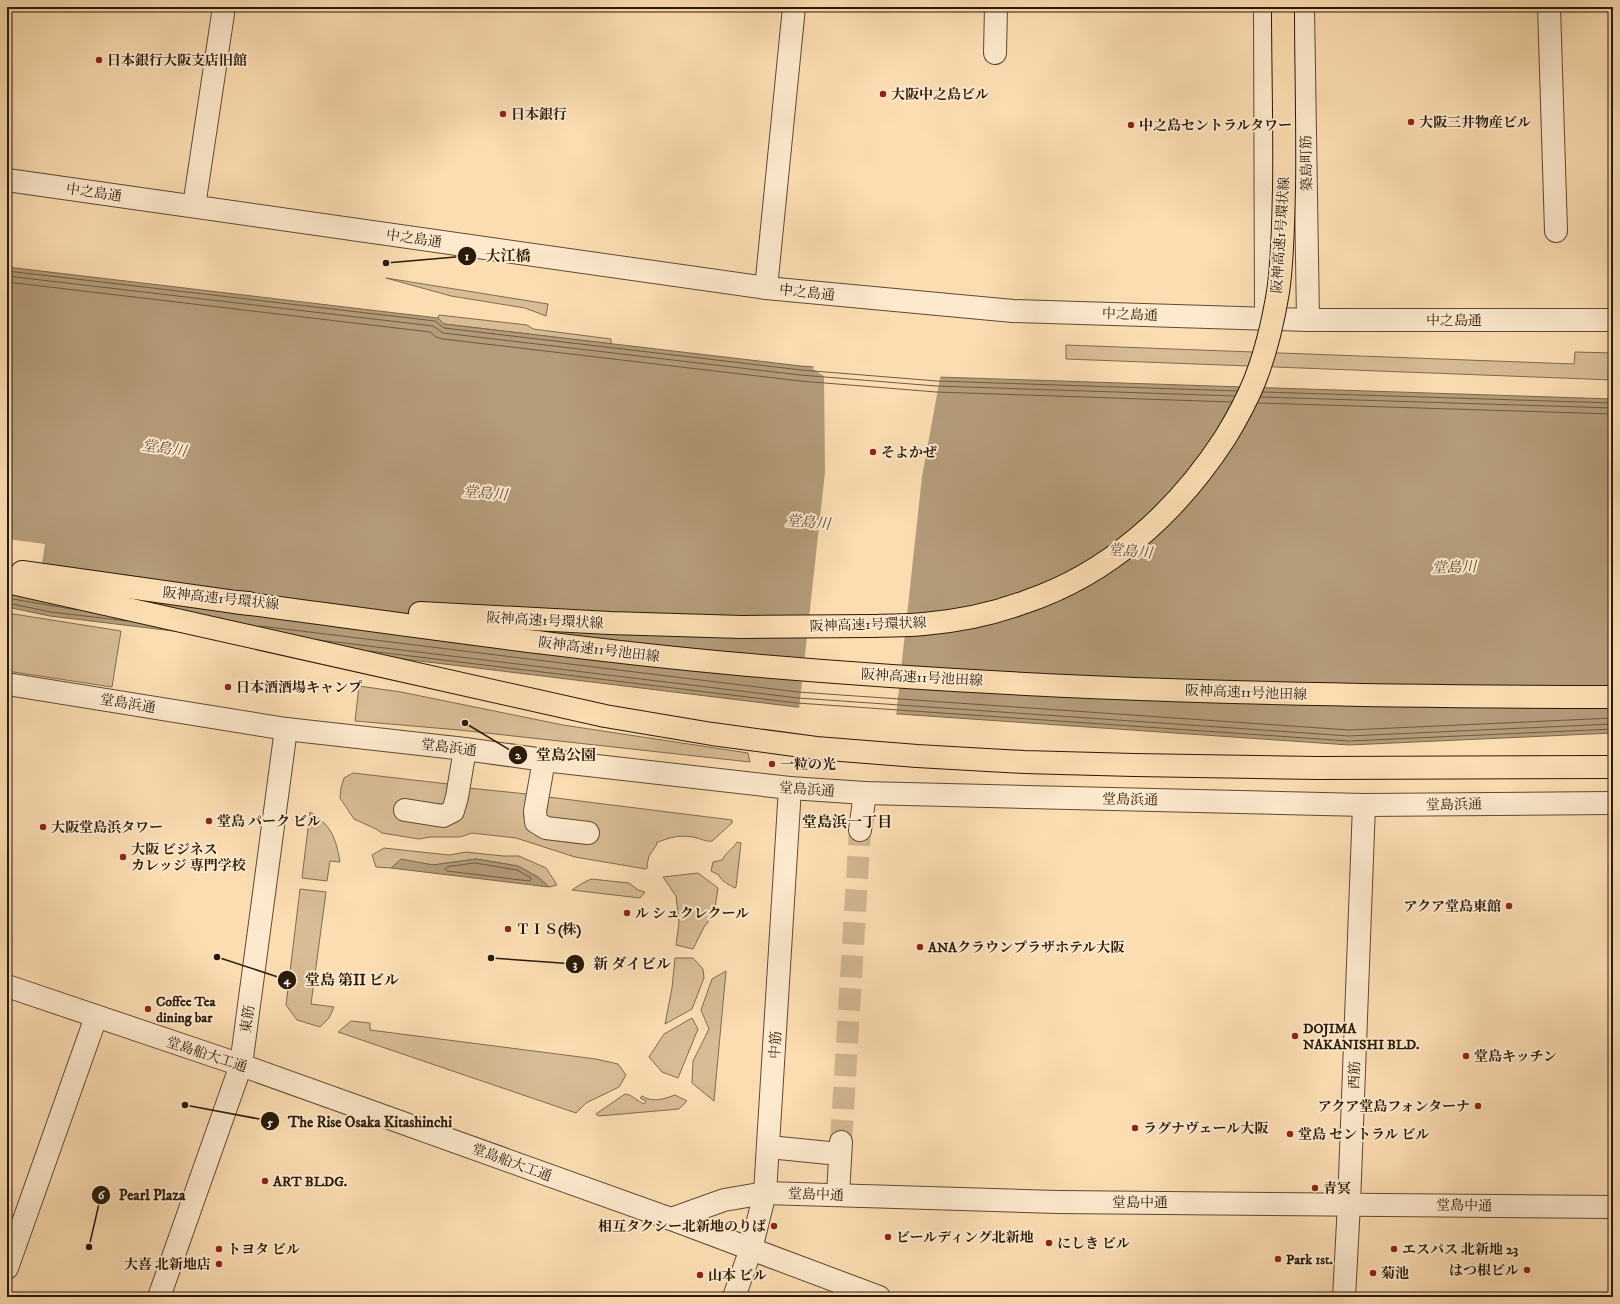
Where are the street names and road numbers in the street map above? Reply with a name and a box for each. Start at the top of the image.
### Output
street label: 築島町筋 [1298,135,1316,191]
street label: 阪神高速1号環状線 [1268,176,1294,294]
street label: 中之島通 [65,180,123,206]
street label: 中之島通 [385,226,443,252]
street label: 中之島通 [778,281,836,305]
street label: 中之島通 [1102,305,1158,325]
street label: 中之島通 [1426,312,1482,330]
street label: 阪神高速1号環状線 [162,584,280,614]
street label: 阪神高速1号環状線 [486,609,604,633]
street label: 阪神高速1号環状線 [809,614,927,636]
street label: 阪神高速11号池田線 [537,634,661,666]
street label: 阪神高速11号池田線 [860,666,983,690]
street label: 阪神高速11号池田線 [1185,682,1307,704]
street label: 堂島浜通 [99,691,157,717]
street label: 堂島浜通 [420,736,478,760]
street label: 堂島浜通 [778,779,835,801]
street label: 堂島浜通 [1102,791,1158,809]
street label: 堂島浜通 [1426,796,1482,814]
street label: 東筋 [237,1004,259,1034]
street label: 中筋 [766,1031,786,1060]
street label: 堂島船大工通 [164,1033,249,1076]
street label: 西筋 [1346,1061,1364,1089]
street label: 堂島船大工通 [469,1140,554,1186]
street label: 堂島中通 [788,1185,844,1205]
street label: 堂島中通 [1112,1194,1168,1212]
street label: 堂島中通 [1436,1197,1492,1215]

